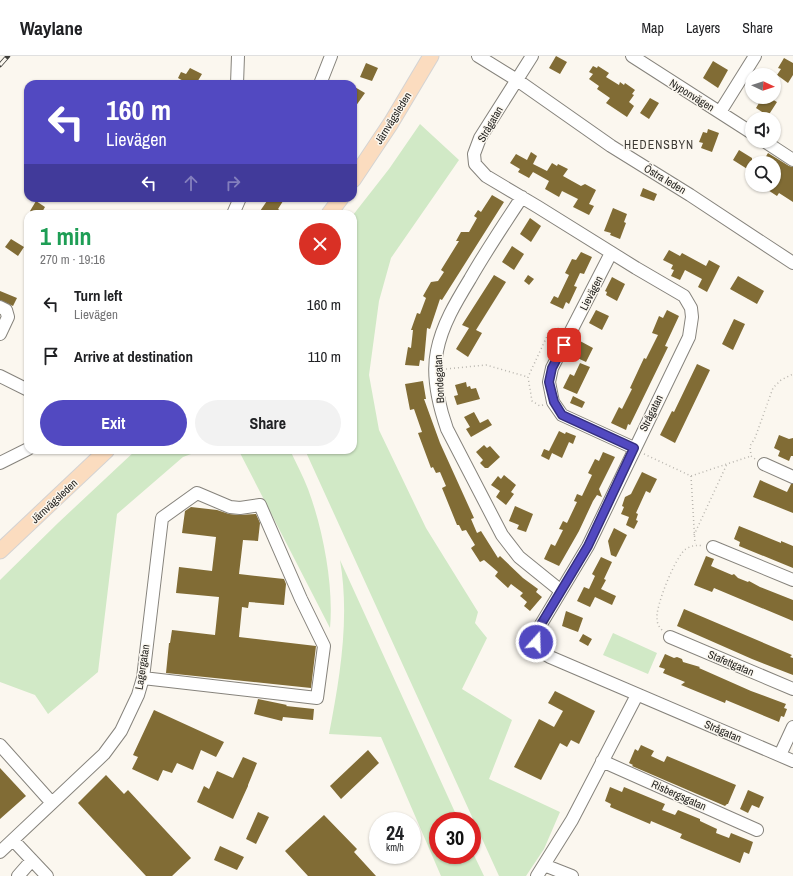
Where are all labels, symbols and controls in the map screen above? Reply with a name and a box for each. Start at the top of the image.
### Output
text: Waylane [20,15,83,41]
text: Map [642,19,664,37]
text: Layers [686,19,720,37]
text: Share [742,19,773,37]
north arrow [745,68,781,104]
map controls [745,68,781,192]
street label: Nyponvägen [667,76,717,114]
street label: Järnvägsleden [372,89,414,147]
text: 160 m [106,91,171,129]
icon: left [40,96,92,148]
street label: Strågatan [474,104,506,144]
button: sound [745,112,781,148]
text: Lievägen [106,127,167,152]
district label: HEDENSBYN [624,137,694,153]
button: search [745,156,781,192]
street label: Östra leden [641,161,689,197]
icon: left [138,172,160,194]
icon: ahead [180,172,202,194]
icon: right [222,172,244,194]
text: 1 min [40,220,91,252]
button: close [299,223,341,265]
text: 270 m · 19:16 [40,251,105,268]
street label: Lievägen [576,273,606,313]
text: Turn left [74,285,122,306]
icon: left [40,293,62,315]
text: 160 m [307,294,341,315]
text: Lievägen [74,306,118,323]
pin [547,328,581,362]
icon: arrive [553,334,575,356]
icon: arrive [40,345,62,367]
text: Arrive at destination [74,346,193,367]
text: 110 m [308,346,341,367]
street label: Bondegatan [431,354,447,404]
street label: Strågatan [636,392,666,434]
button: Exit [40,400,187,446]
button: Share [195,400,341,446]
street label: Järnvägsleden [28,476,80,526]
position arrow [515,621,557,663]
street label: Lagergatan [132,643,152,691]
street label: Stafettgatan [706,647,756,679]
street label: Strågatan [702,717,744,745]
street label: Risbergsgatan [649,777,709,813]
speed limit sign: 30 [429,812,481,864]
text: 24 [386,819,404,846]
text: km/h [386,841,404,854]

